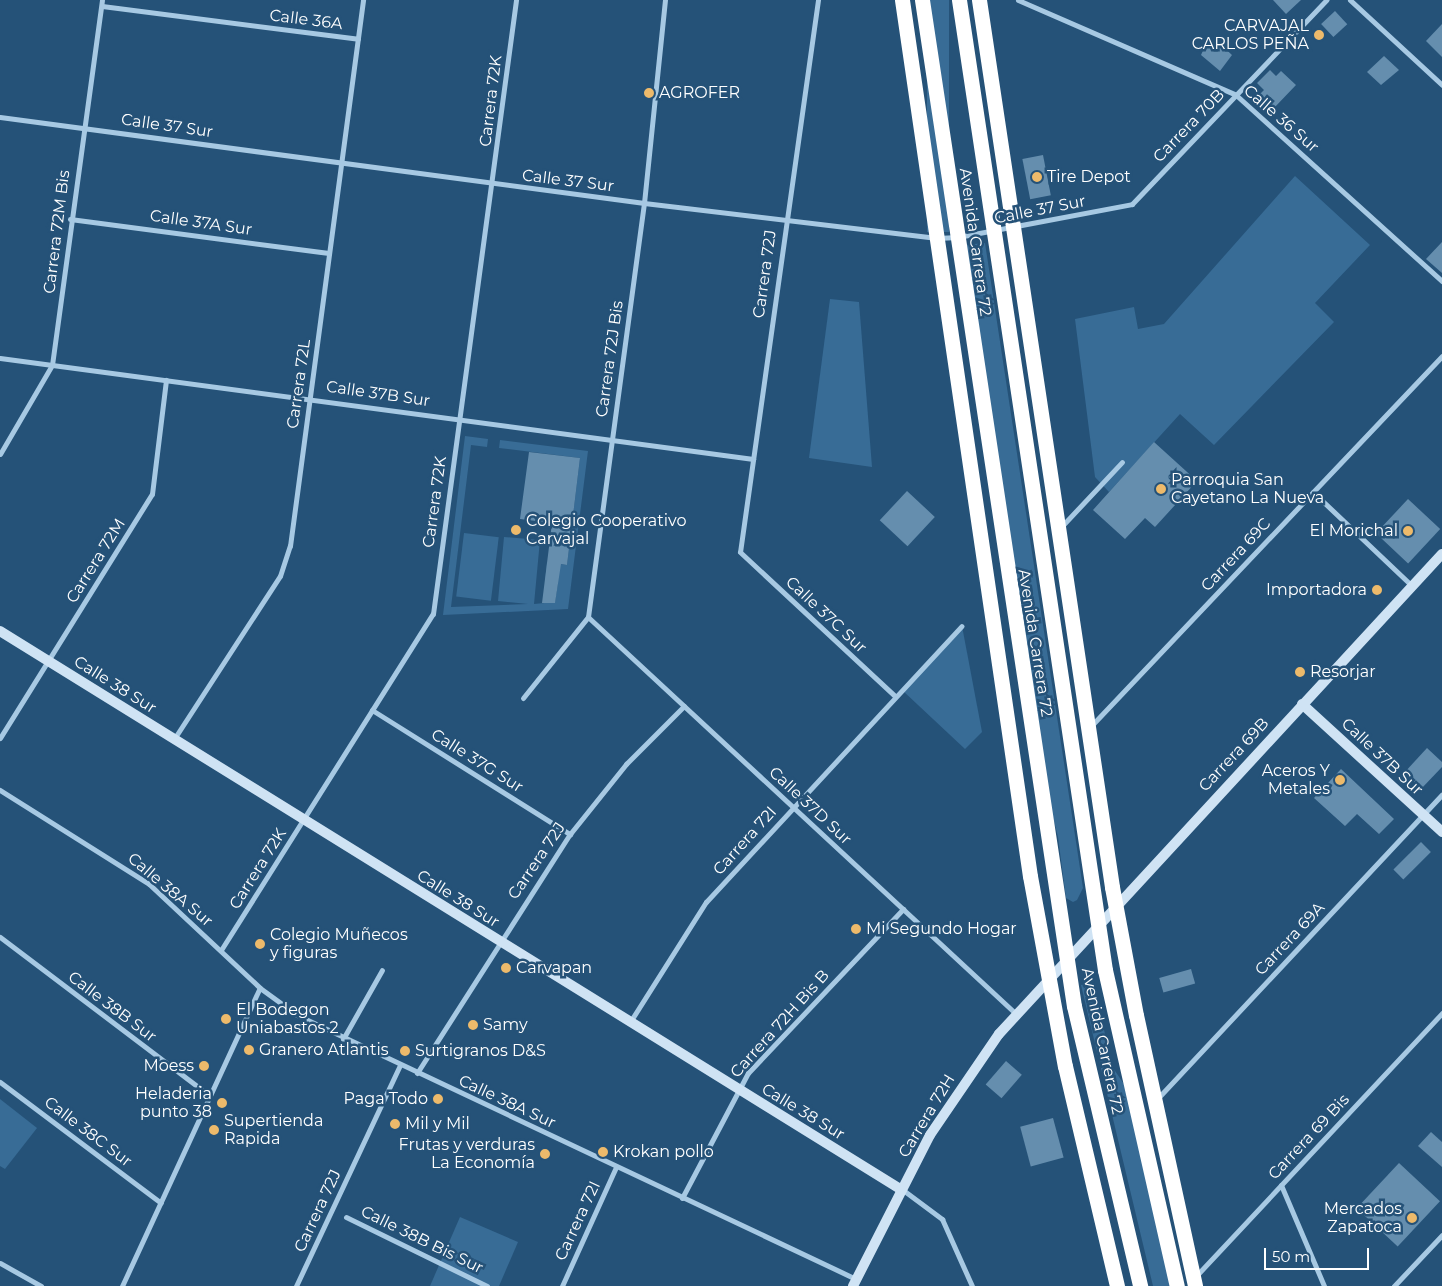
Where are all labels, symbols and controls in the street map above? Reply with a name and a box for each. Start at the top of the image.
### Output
street label: Calle 36A [268,6,344,34]
place label: CARVAJAL CARLOS PEÑA [1192,16,1309,54]
marker: CARVAJAL CARLOS PEÑA [1313,29,1325,41]
street label: Carrera 72K [476,54,506,148]
street label: Calle 36 Sur [1240,81,1322,157]
place label: AGROFER [659,83,740,103]
street label: Carrera 70B [1149,86,1229,166]
marker: AGROFER [643,87,655,99]
street label: Calle 37 Sur [120,110,214,142]
street label: Calle 37 Sur [521,166,615,196]
street label: Avenida Carrera 72 [955,167,995,317]
place label: Tire Depot [1047,167,1131,187]
street label: Carrera 72M Bis [40,169,74,295]
marker: Tire Depot [1031,171,1043,183]
street label: Calle 37 Sur [993,192,1087,228]
street label: Calle 37A Sur [149,206,253,240]
street label: Carrera 72J [749,229,781,319]
street label: Carrera 72J Bis [592,300,628,418]
street label: Carrera 72L [283,338,315,430]
street label: Calle 37B Sur [325,377,431,411]
street label: Carrera 72K [419,455,451,549]
place label: Parroquia San Cayetano La Nueva [1171,470,1324,508]
marker: Parroquia San Cayetano La Nueva [1155,483,1167,495]
place label: Colegio Cooperativo Carvajal [526,511,686,549]
street label: Carrera 69C [1197,514,1275,596]
street label: Carrera 72M [62,515,130,607]
place label: El Morichal [1309,521,1398,541]
marker: Colegio Cooperativo Carvajal [510,524,522,536]
marker: El Morichal [1402,525,1414,537]
street label: Avenida Carrera 72 [1014,568,1056,718]
street label: Calle 37C Sur [782,573,870,657]
place label: Importadora [1266,580,1367,600]
marker: Importadora [1371,584,1383,596]
street label: Calle 38 Sur [70,652,160,718]
place label: Resorjar [1310,662,1376,682]
marker: Resorjar [1294,666,1306,678]
street label: Carrera 69B [1195,714,1273,796]
street label: Calle 37B Sur [1337,714,1427,800]
street label: Calle 37G Sur [428,725,526,797]
place label: Aceros Y Metales [1262,761,1330,799]
street label: Calle 37D Sur [765,763,855,849]
marker: Aceros Y Metales [1334,774,1346,786]
street label: Carrera 72I [709,803,781,879]
street label: Carrera 72J [504,819,570,903]
street label: Carrera 72K [225,825,291,913]
street label: Calle 38A Sur [124,849,216,931]
street label: Calle 38 Sur [413,866,503,932]
street label: Carrera 69A [1251,898,1329,980]
place label: Mi Segundo Hogar [866,919,1017,939]
marker: Mi Segundo Hogar [850,923,862,935]
place label: Colegio Muñecos y figuras [270,925,408,963]
marker: Colegio Muñecos y figuras [254,938,266,950]
place label: Carvapan [516,958,592,978]
marker: Carvapan [500,962,512,974]
street label: Carrera 72H Bis B [727,966,833,1082]
street label: Avenida Carrera 72 [1077,966,1127,1116]
street label: Calle 38B Sur [64,968,160,1046]
place label: El Bodegon Uniabastos 2 [236,1000,339,1038]
marker: El Bodegon Uniabastos 2 [220,1013,232,1025]
place label: Samy [483,1015,528,1035]
marker: Samy [467,1019,479,1031]
place label: Granero Atlantis [259,1040,389,1060]
place label: Surtigranos D&S [415,1041,546,1061]
marker: Granero Atlantis [243,1044,255,1056]
marker: Surtigranos D&S [399,1045,411,1057]
place label: Moess [143,1056,194,1076]
marker: Moess [198,1060,210,1072]
street label: Calle 38A Sur [455,1071,559,1133]
street label: Carrera 72H [895,1071,959,1161]
street label: Calle 38 Sur [758,1080,848,1144]
place label: Heladeria punto 38 [135,1084,212,1122]
place label: Paga Todo [344,1089,428,1109]
street label: Carrera 69 Bis [1264,1090,1354,1184]
street label: Calle 38C Sur [40,1093,136,1171]
marker: Paga Todo [432,1093,444,1105]
marker: Heladeria punto 38 [216,1097,228,1109]
place label: Supertienda Rapida [224,1111,323,1149]
place label: Mil y Mil [405,1114,470,1134]
marker: Mil y Mil [389,1118,401,1130]
marker: Supertienda Rapida [208,1124,220,1136]
place label: Frutas y verduras La Economía [398,1135,535,1173]
place label: Krokan pollo [613,1142,714,1162]
marker: Krokan pollo [597,1146,609,1158]
marker: Frutas y verduras La Economía [539,1148,551,1160]
street label: Carrera 72J [291,1167,345,1255]
street label: Carrera 72I [551,1178,605,1264]
place label: Mercados Zapatoca [1324,1199,1402,1237]
street label: Calle 38B Bis Sur [358,1202,486,1278]
marker: Mercados Zapatoca [1406,1212,1418,1224]
scale bar [1267,1238,1372,1270]
text: 50 m [1272,1247,1310,1266]

